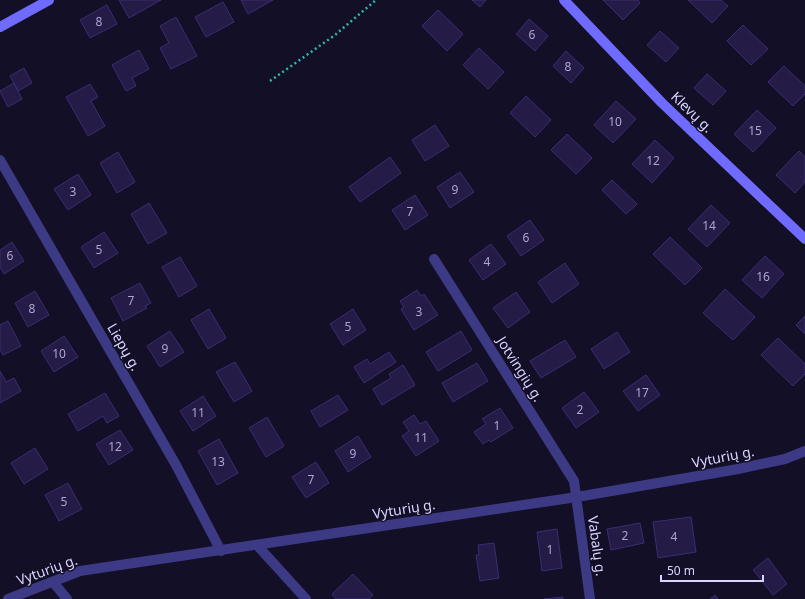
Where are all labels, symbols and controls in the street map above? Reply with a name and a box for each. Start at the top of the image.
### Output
house number: 8 [96,13,103,30]
house number: 6 [529,26,536,43]
house number: 8 [565,58,572,75]
street label: Klevų g. [667,87,718,136]
house number: 10 [608,113,622,130]
house number: 15 [748,122,762,139]
house number: 12 [646,152,660,169]
house number: 9 [452,181,459,198]
house number: 3 [70,183,77,200]
house number: 7 [407,203,414,220]
house number: 14 [702,217,716,234]
house number: 6 [523,229,530,246]
house number: 5 [96,241,103,258]
house number: 6 [7,247,14,264]
house number: 4 [484,253,491,270]
house number: 16 [756,268,770,285]
house number: 7 [128,292,135,309]
house number: 8 [29,300,36,317]
house number: 3 [416,303,423,320]
house number: 5 [345,318,352,335]
street label: Liepų g. [103,319,146,374]
street label: Jotvingių g. [492,331,548,405]
house number: 9 [162,340,169,357]
house number: 10 [52,345,66,362]
house number: 17 [635,384,649,401]
house number: 2 [577,401,584,418]
house number: 11 [191,404,205,421]
house number: 1 [494,417,500,434]
house number: 11 [414,429,428,446]
house number: 12 [108,438,122,455]
street label: Vyturių g. [690,441,756,472]
house number: 9 [350,445,357,462]
house number: 13 [211,453,225,470]
house number: 7 [308,471,315,488]
house number: 5 [61,493,68,510]
street label: Vyturių g. [371,494,437,523]
street label: Vabalų g. [584,515,611,577]
house number: 2 [622,527,629,544]
house number: 4 [671,528,678,545]
house number: 1 [547,541,553,558]
street label: Vyturių g. [14,550,80,589]
scale bar [661,557,763,583]
text: 50 m [667,562,695,579]

